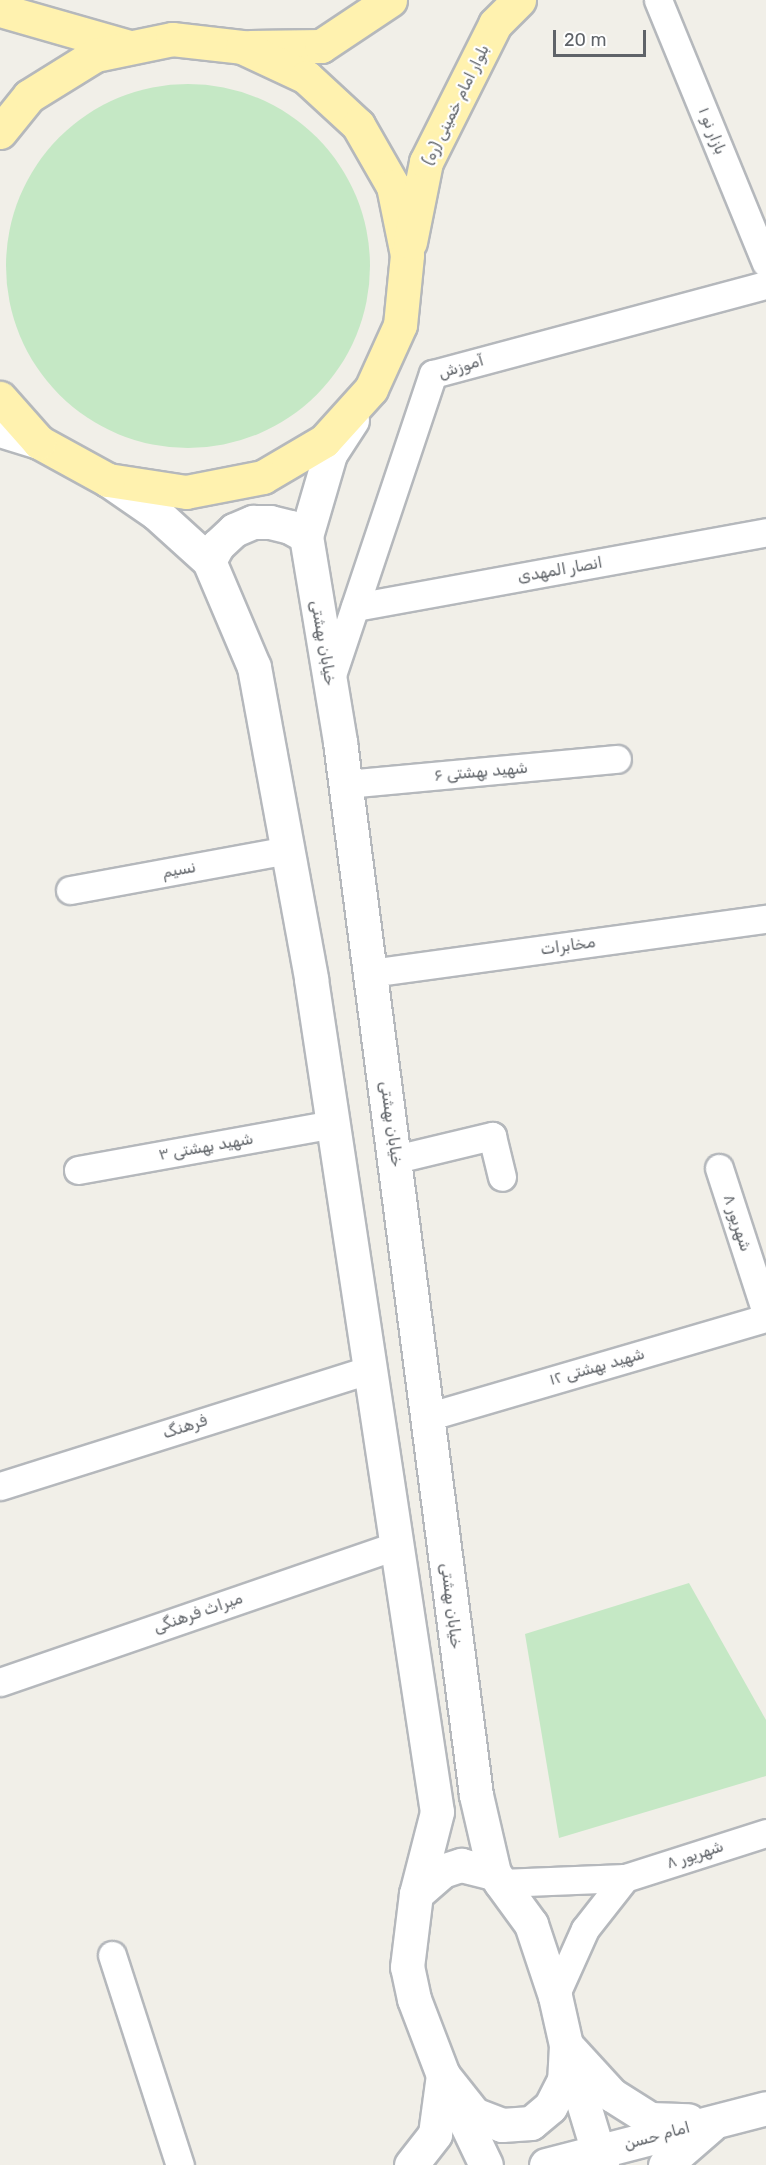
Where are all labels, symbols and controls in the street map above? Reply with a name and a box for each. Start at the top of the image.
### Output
scale bar [556,18,649,56]
text: 20 m [564,29,606,51]
street label: بلوار امام خمینی (ره) [418,42,494,168]
street label: بازار نو ۱ [694,105,730,157]
street label: آموزش [436,351,486,383]
street label: انصار المهدی [516,553,604,587]
street label: خیابان بهشتی [306,599,340,687]
street label: شهید بهشتی ۶ [433,758,529,786]
street label: نسیم [161,858,197,882]
street label: مخابرات [539,933,597,959]
street label: خیابان بهشتی [375,1080,407,1168]
street label: شهید بهشتی ۳ [157,1129,255,1165]
street label: ۸ شهریور [719,1192,755,1254]
street label: شهید بهشتی ۱۲ [547,1344,647,1390]
street label: فرهنگ [160,1411,210,1443]
street label: خیابان بهشتی [436,1562,466,1650]
street label: میراث فرهنگی [151,1589,245,1637]
street label: ۸ شهریور [664,1837,726,1873]
street label: امام حسن [622,2118,692,2154]

